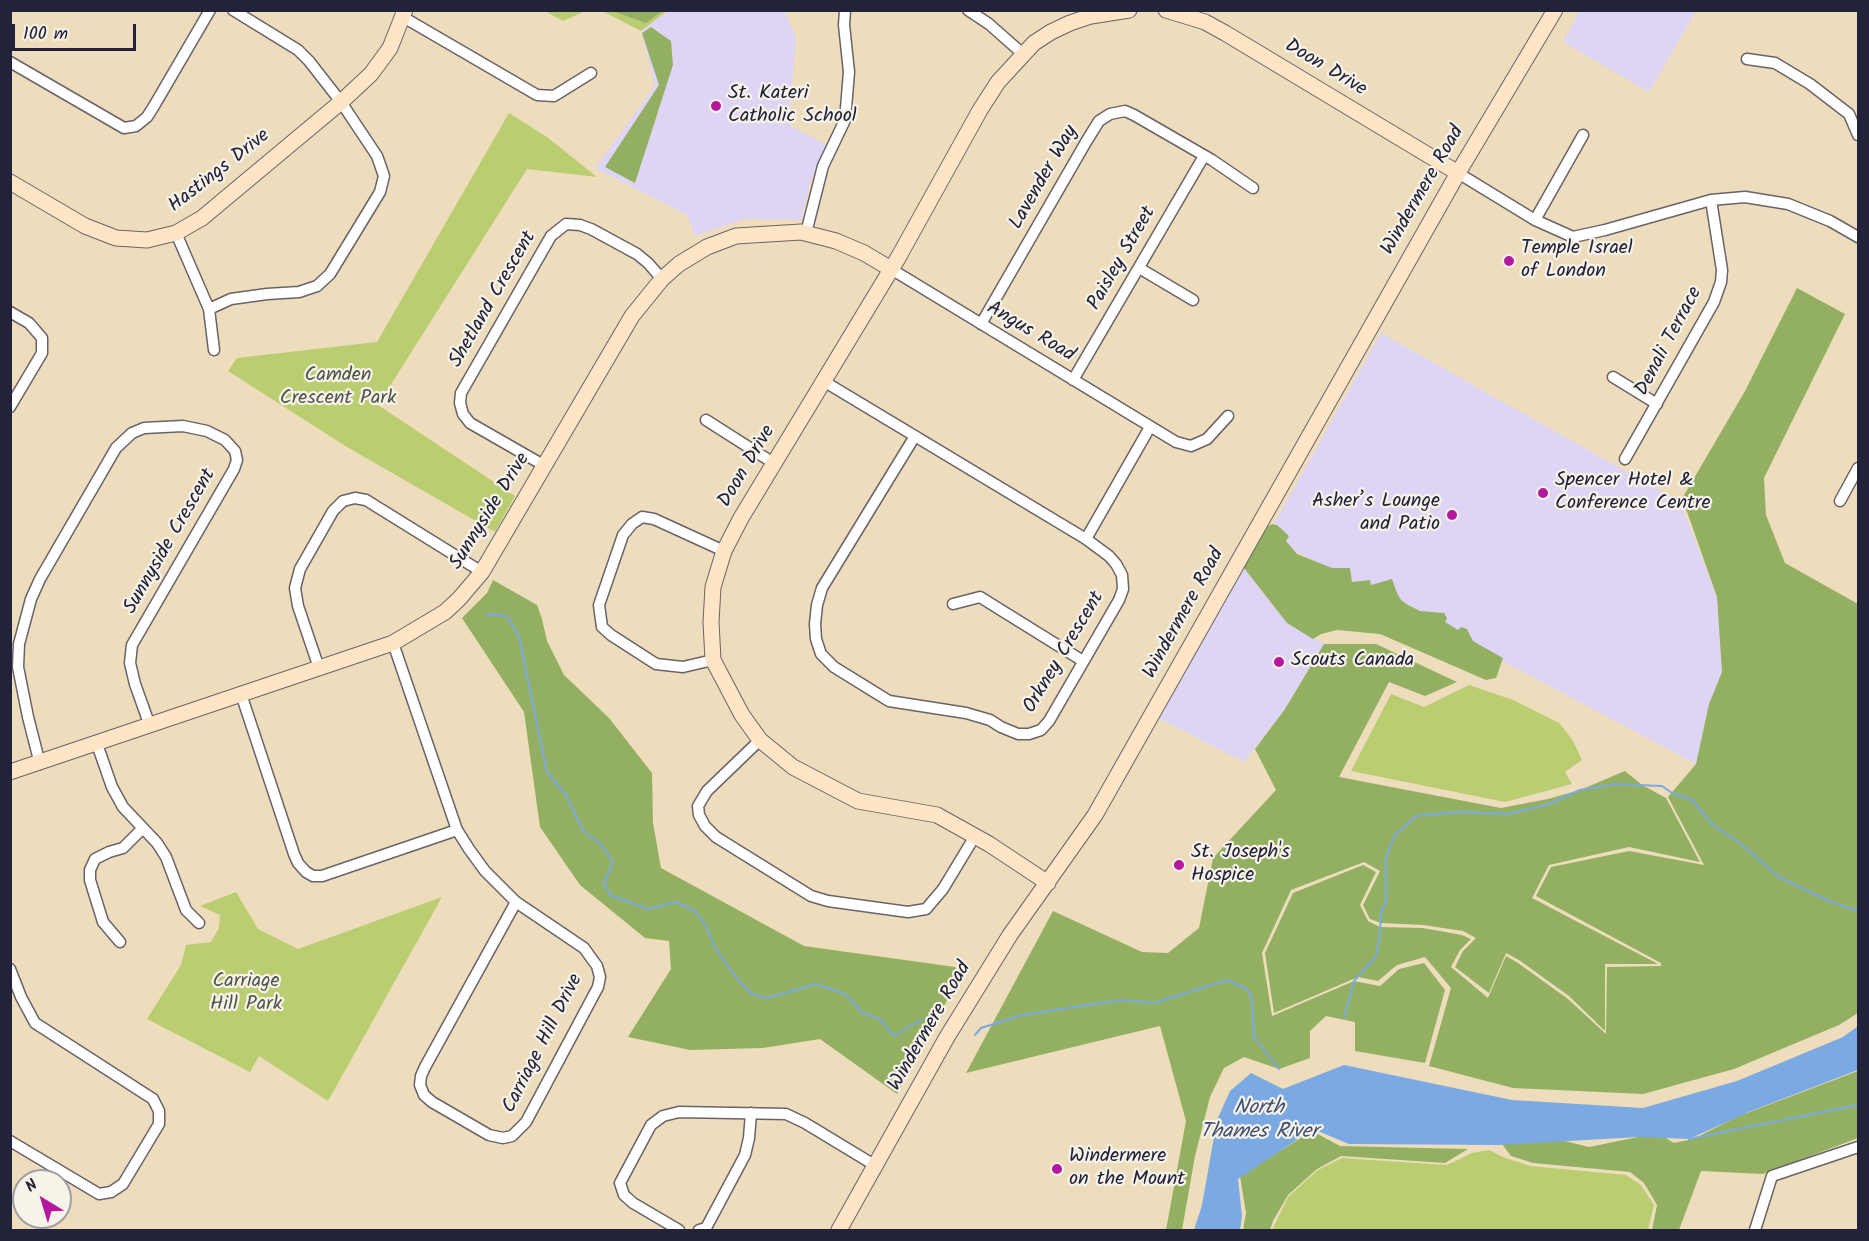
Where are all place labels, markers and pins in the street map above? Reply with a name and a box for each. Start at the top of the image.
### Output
place label: St. Kateri Catholic School [728,83,857,130]
marker: St. Kateri Catholic School [709,99,723,113]
place label: Temple Israel of London [1521,238,1633,285]
marker: Temple Israel of London [1502,254,1516,268]
place label: Spencer Hotel & Conference Centre [1555,470,1710,517]
marker: Spencer Hotel & Conference Centre [1536,486,1550,500]
place label: Asher’s Lounge and Patio [1312,491,1440,538]
marker: Asher’s Lounge and Patio [1445,508,1459,522]
place label: Scouts Canada [1291,650,1414,674]
marker: Scouts Canada [1272,655,1286,669]
place label: St. Joseph's Hospice [1191,842,1290,889]
marker: St. Joseph's Hospice [1172,858,1186,872]
place label: Windermere on the Mount [1069,1146,1185,1193]
marker: Windermere on the Mount [1050,1162,1064,1176]

